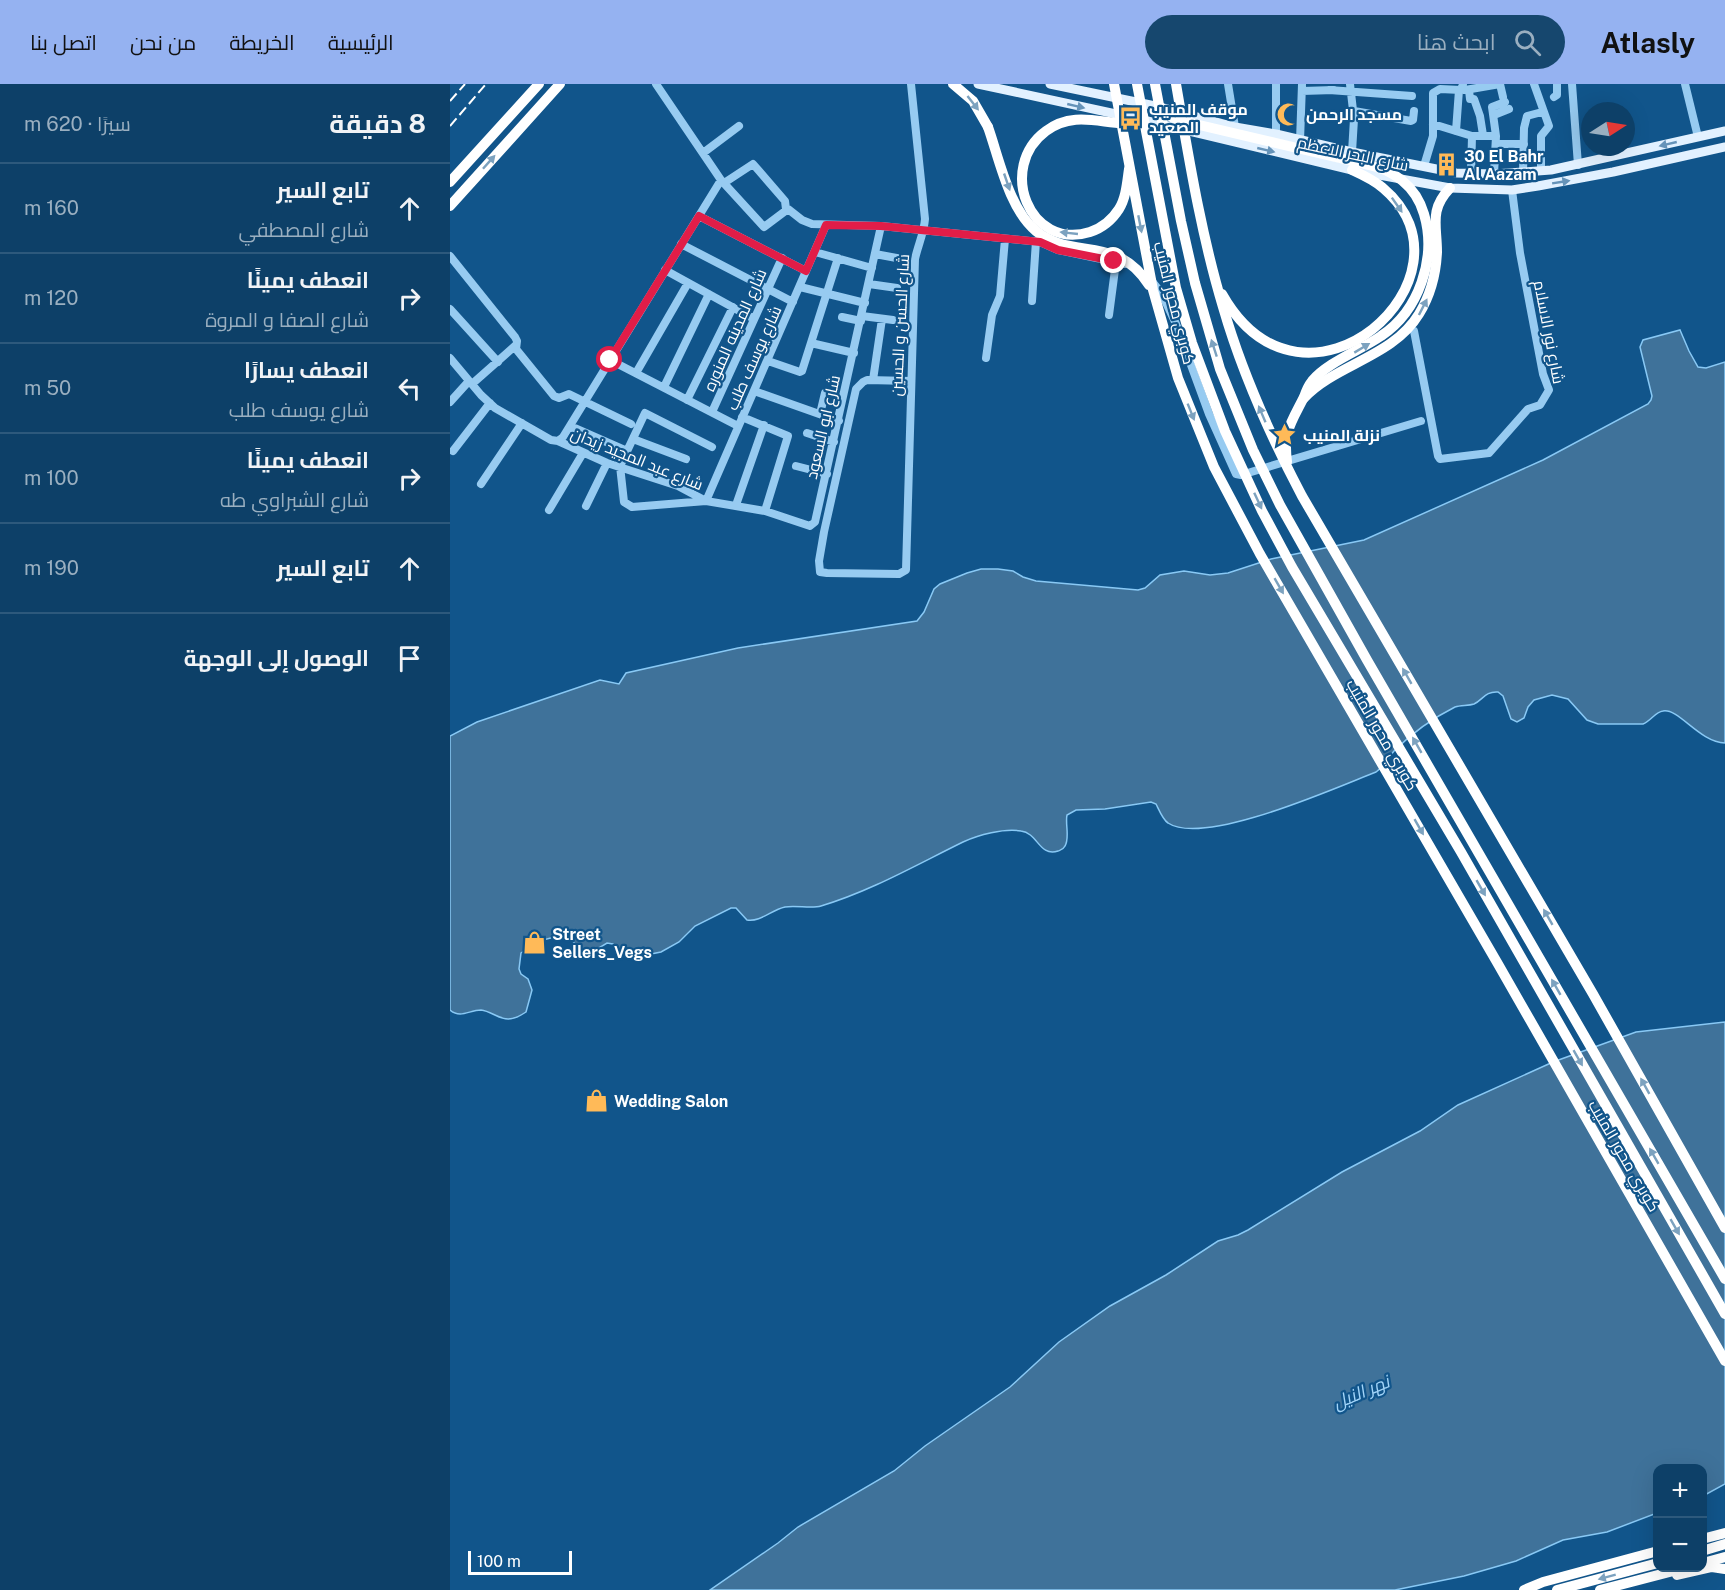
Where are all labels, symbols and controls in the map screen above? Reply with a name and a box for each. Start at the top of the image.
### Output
search box [1145,15,1565,69]
icon: search [1511,26,1544,59]
text: Atlasly [1601,26,1695,59]
text: ابحث هنا [1417,29,1496,55]
text: اتصل بنا [30,30,97,55]
text: من نحن [130,30,196,55]
text: الخريطة [229,30,295,55]
text: الرئيسية [328,30,394,55]
one-way arrow [967,95,980,111]
place label: موقف المنيب الصعيد [1149,100,1248,137]
mosque icon: مسجد الرحمن [1275,101,1301,127]
one-way arrow [1067,102,1086,111]
north arrow [1581,102,1635,156]
bus stop icon: موقف المنيب الصعيد [1118,105,1144,131]
place label: مسجد الرحمن [1306,105,1402,124]
text: 8 دقيقة [329,108,426,139]
text: سيرًا · 620 m [24,112,131,136]
street label: شارع البحر الاعظم [1295,133,1410,177]
one-way arrow [1659,140,1677,150]
one-way arrow [1257,146,1275,156]
place label: 30 El Bahr Al Aazam [1464,147,1544,184]
building icon: 30 El Bahr Al Aazam [1433,152,1459,178]
one-way arrow [482,155,495,170]
one-way arrow [1003,173,1013,191]
text: تابع السير [277,177,369,203]
one-way arrow [1552,178,1571,187]
icon: ahead [393,192,426,225]
text: 160 m [24,196,79,220]
one-way arrow [1391,196,1403,212]
one-way arrow [1136,215,1145,234]
text: شارع المصطفي [239,218,369,242]
one-way arrow [1059,228,1078,238]
street label: كوبري محور المنيب [1146,240,1198,367]
route end [1100,247,1126,273]
street label: شارع الحسن و الحسين [887,253,915,397]
street label: شارع المدينه المنوره [699,266,772,395]
text: انعطف يمينًا [247,267,369,293]
street label: شارع نور الاسلام [1528,279,1568,386]
icon: right [393,282,426,315]
text: 120 m [24,286,79,310]
one-way arrow [1418,298,1427,315]
street label: شارع يوسف طلب [722,303,787,414]
text: شارع الصفا و المروة [205,308,369,332]
one-way arrow [1208,339,1218,357]
one-way arrow [1354,343,1371,353]
route start [596,346,622,372]
text: انعطف يسارًا [244,357,369,383]
icon: left [393,372,426,405]
street label: شارع ابو السعود [802,373,846,481]
text: 50 m [24,376,71,400]
text: شارع يوسف طلب [229,398,369,422]
one-way arrow [1186,403,1196,421]
one-way arrow [1257,405,1266,422]
place icon: نزلة المنيب [1272,422,1298,448]
street label: شارع عبد المجيد زيدان [567,424,706,496]
place label: نزلة المنيب [1303,426,1380,445]
text: انعطف يمينًا [247,447,369,473]
icon: right [393,462,426,495]
text: 100 m [24,466,79,490]
text: شارع الشبراوي طه [220,488,369,512]
one-way arrow [1253,493,1262,510]
icon: ahead [393,552,426,585]
text: تابع السير [277,555,369,581]
text: 190 m [24,556,79,580]
one-way arrow [1273,578,1284,594]
icon: arrive [393,642,426,675]
text: الوصول إلى الوجهة [184,645,369,671]
one-way arrow [1402,667,1412,684]
street label: كوبري محور المنيب [1339,676,1422,796]
one-way arrow [1411,737,1422,753]
one-way arrow [1413,819,1424,835]
one-way arrow [1476,880,1487,896]
one-way arrow [1542,909,1553,925]
place label: Street Sellers_Vegs [552,925,652,962]
shop icon: Street Sellers_Vegs [521,930,547,956]
one-way arrow [1551,978,1561,995]
one-way arrow [1573,1049,1583,1066]
one-way arrow [1639,1078,1650,1094]
shop icon: Wedding Salon [583,1088,609,1114]
place label: Wedding Salon [614,1092,728,1111]
street label: كوبري محور المنيب [1581,1097,1664,1217]
one-way arrow [1648,1148,1659,1164]
one-way arrow [1670,1219,1680,1236]
water label: نهر النيل [1330,1370,1395,1414]
map controls [1653,1464,1707,1572]
button: + [1653,1464,1707,1518]
button: − [1653,1518,1707,1572]
scale bar [468,1548,572,1576]
text: 100 m [477,1552,521,1571]
one-way arrow [1598,1572,1617,1582]

